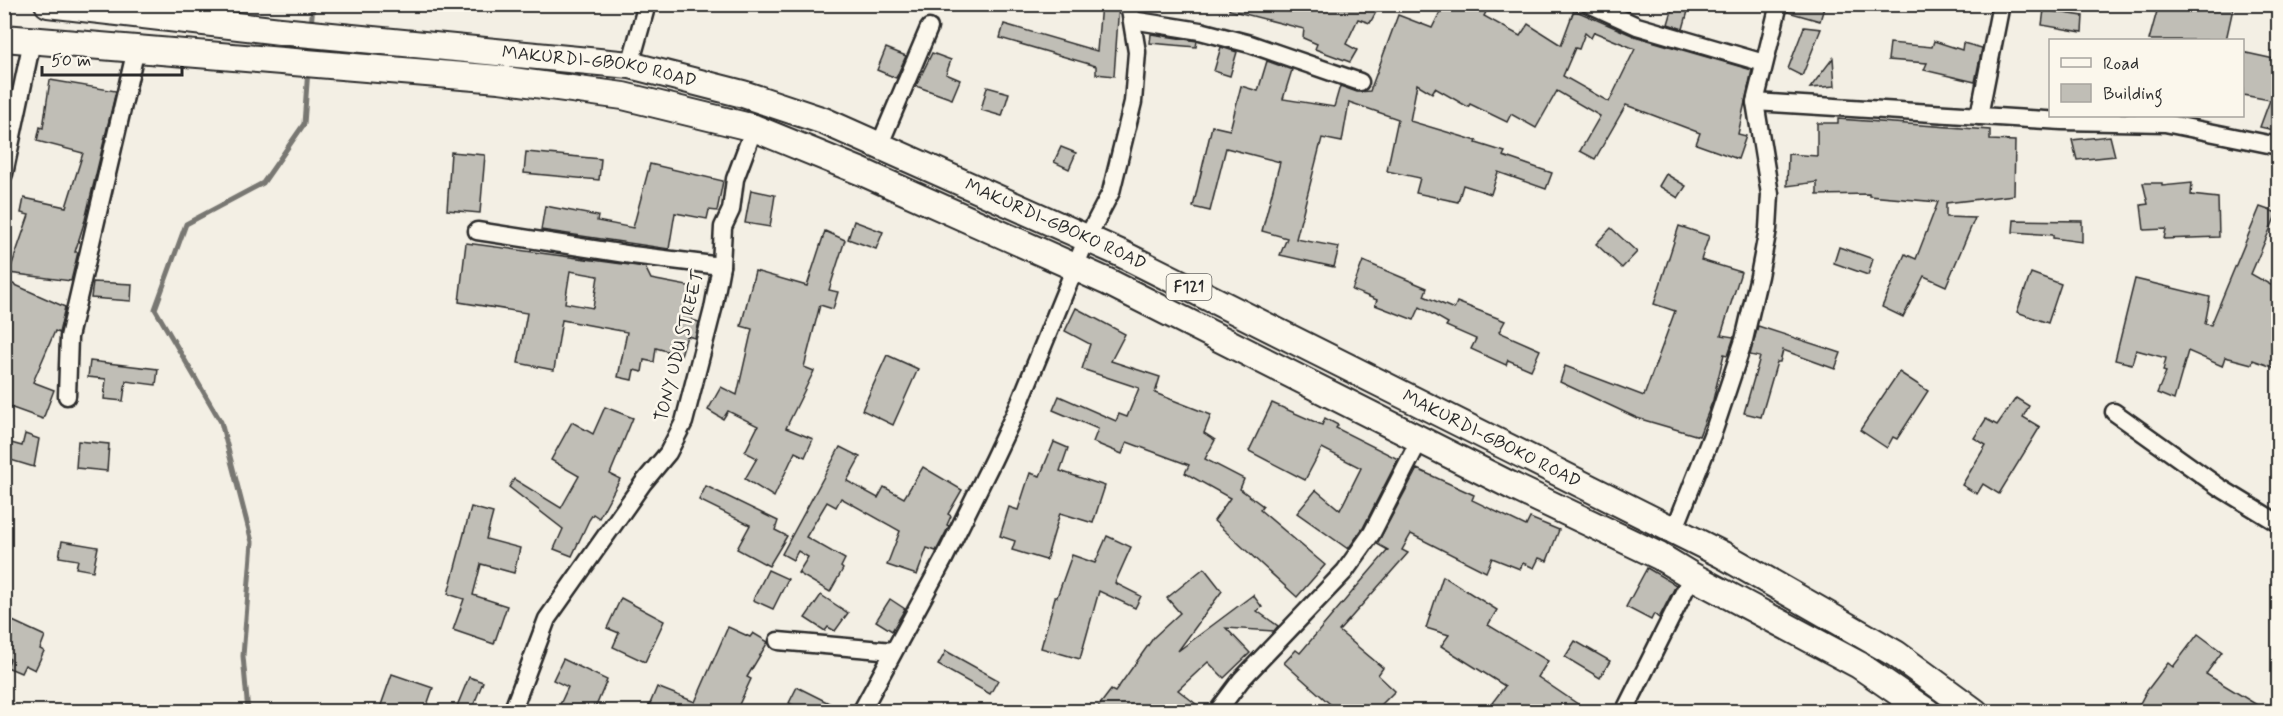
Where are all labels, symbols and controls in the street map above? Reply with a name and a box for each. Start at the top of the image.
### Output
scale bar [42,39,182,77]
legend [2049,39,2244,117]
street label: MAKURDI-GBOKO ROAD [501,41,699,94]
text: 50 m [51,49,91,73]
text: Road [2103,52,2139,76]
text: Building [2103,82,2163,108]
street label: MAKURDI-GBOKO ROAD [961,173,1150,276]
street label: TONY UDU STREET [650,267,711,424]
road number: F121 [1166,274,1212,300]
street label: MAKURDI-GBOKO ROAD [1398,384,1585,494]

